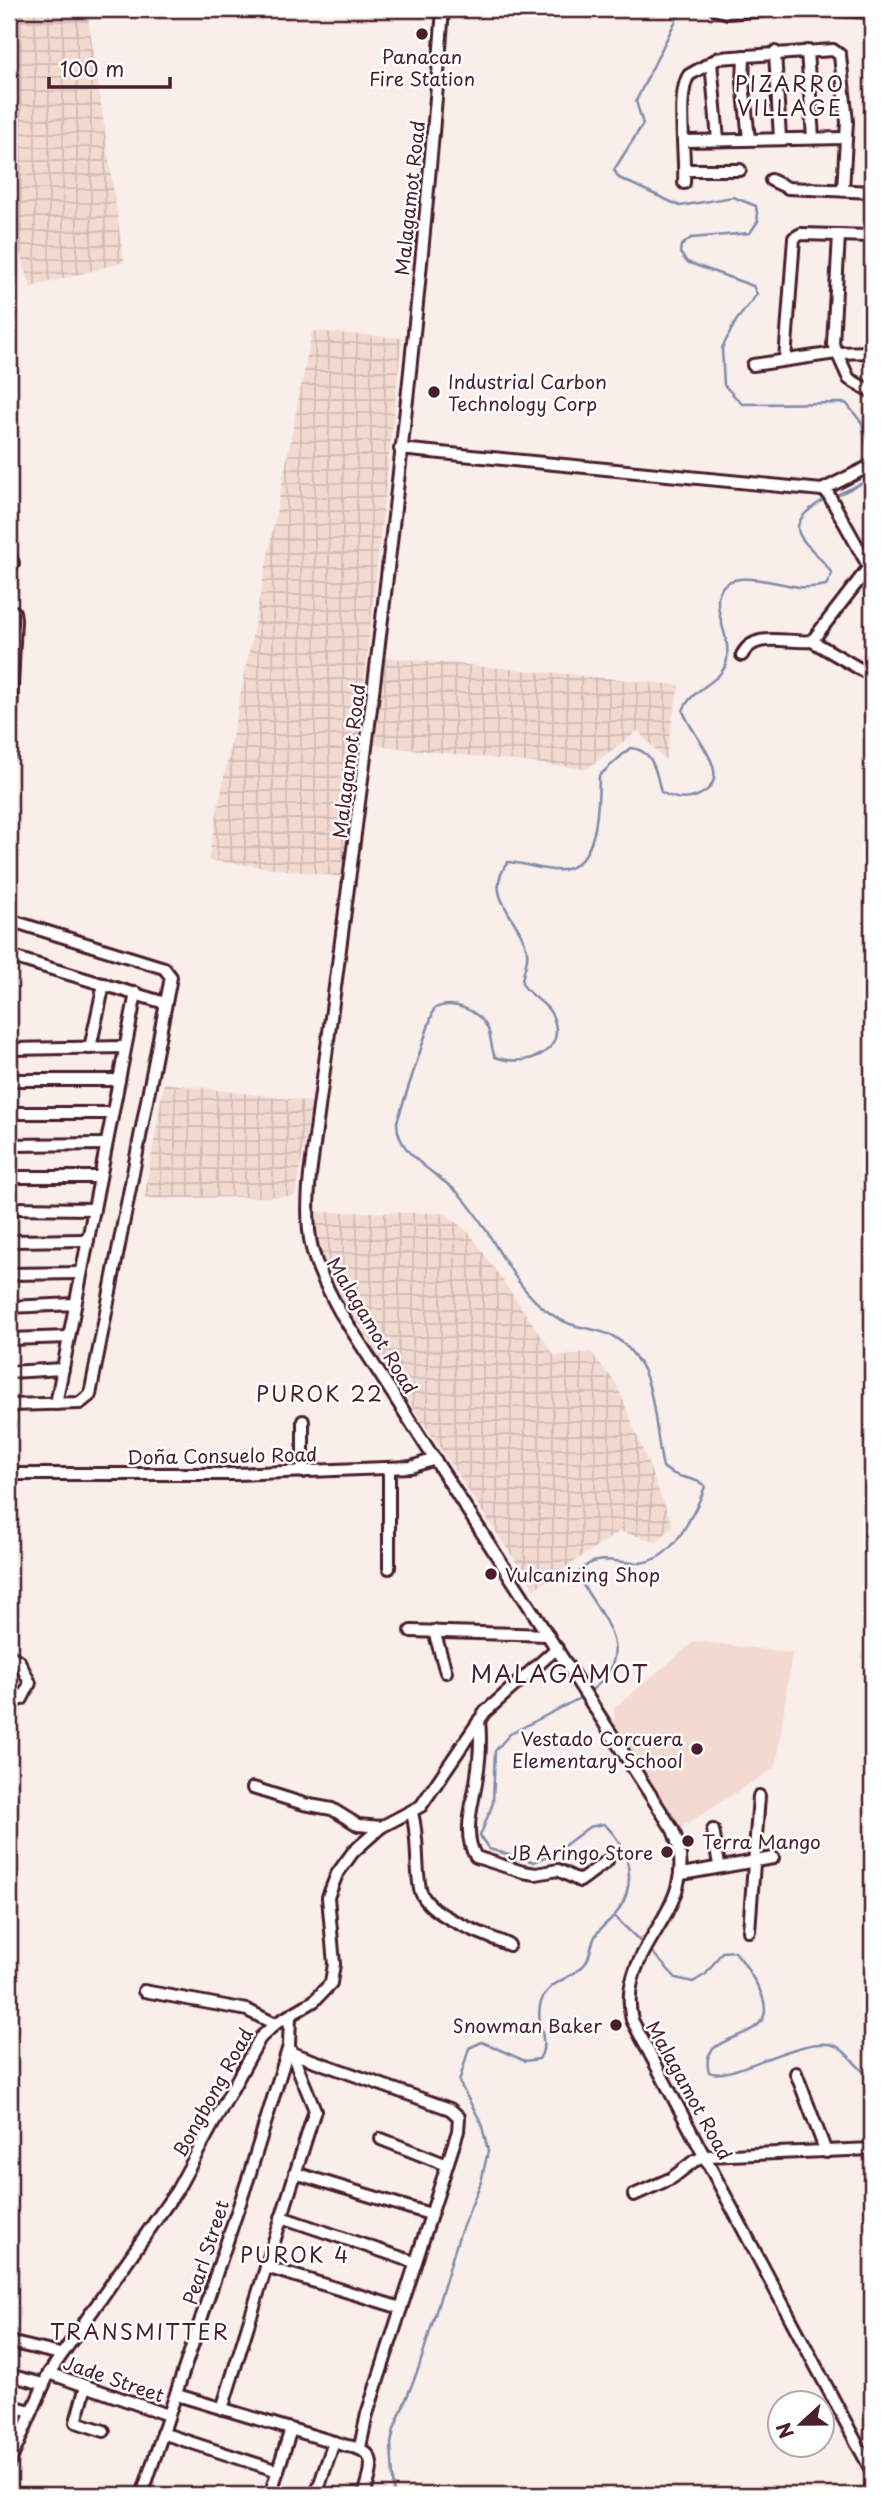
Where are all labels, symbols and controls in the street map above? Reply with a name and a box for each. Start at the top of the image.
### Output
marker: Panacan Fire Station [414,26,430,42]
place label: Panacan Fire Station [369,42,475,92]
scale bar [49,46,170,90]
text: 100 m [60,52,124,84]
district label: PIZARRO VILLAGE [735,67,845,123]
street label: Malagamot Road [387,119,431,277]
place label: Industrial Carbon Technology Corp [448,367,607,417]
marker: Industrial Carbon Technology Corp [426,384,442,400]
street label: Malagamot Road [325,682,371,840]
street label: Malagamot Road [321,1251,425,1399]
district label: PUROK 22 [256,1377,384,1409]
street label: Doña Consuelo Road [127,1439,317,1471]
place label: Vulcanizing Shop [505,1560,660,1588]
marker: Vulcanizing Shop [483,1566,499,1582]
district label: MALAGAMOT [471,1656,649,1691]
place label: Vestado Corcuera Elementary School [512,1724,683,1774]
marker: Vestado Corcuera Elementary School [689,1741,705,1757]
place label: Terra Mango [702,1827,821,1855]
marker: Terra Mango [680,1833,696,1849]
place label: JB Aringo Store [508,1838,653,1866]
marker: JB Aringo Store [659,1844,675,1860]
place label: Snowman Baker [452,2011,602,2039]
street label: Malagamot Road [640,2015,740,2165]
marker: Snowman Baker [608,2017,624,2033]
street label: Bongbong Road [165,2022,259,2162]
street label: Pearl Street [175,2196,235,2308]
district label: PUROK 4 [240,2238,350,2270]
district label: TRANSMITTER [50,2315,230,2347]
street label: Jade Street [60,2348,169,2408]
north arrow [766,2388,836,2458]
text: N [769,2419,800,2443]

